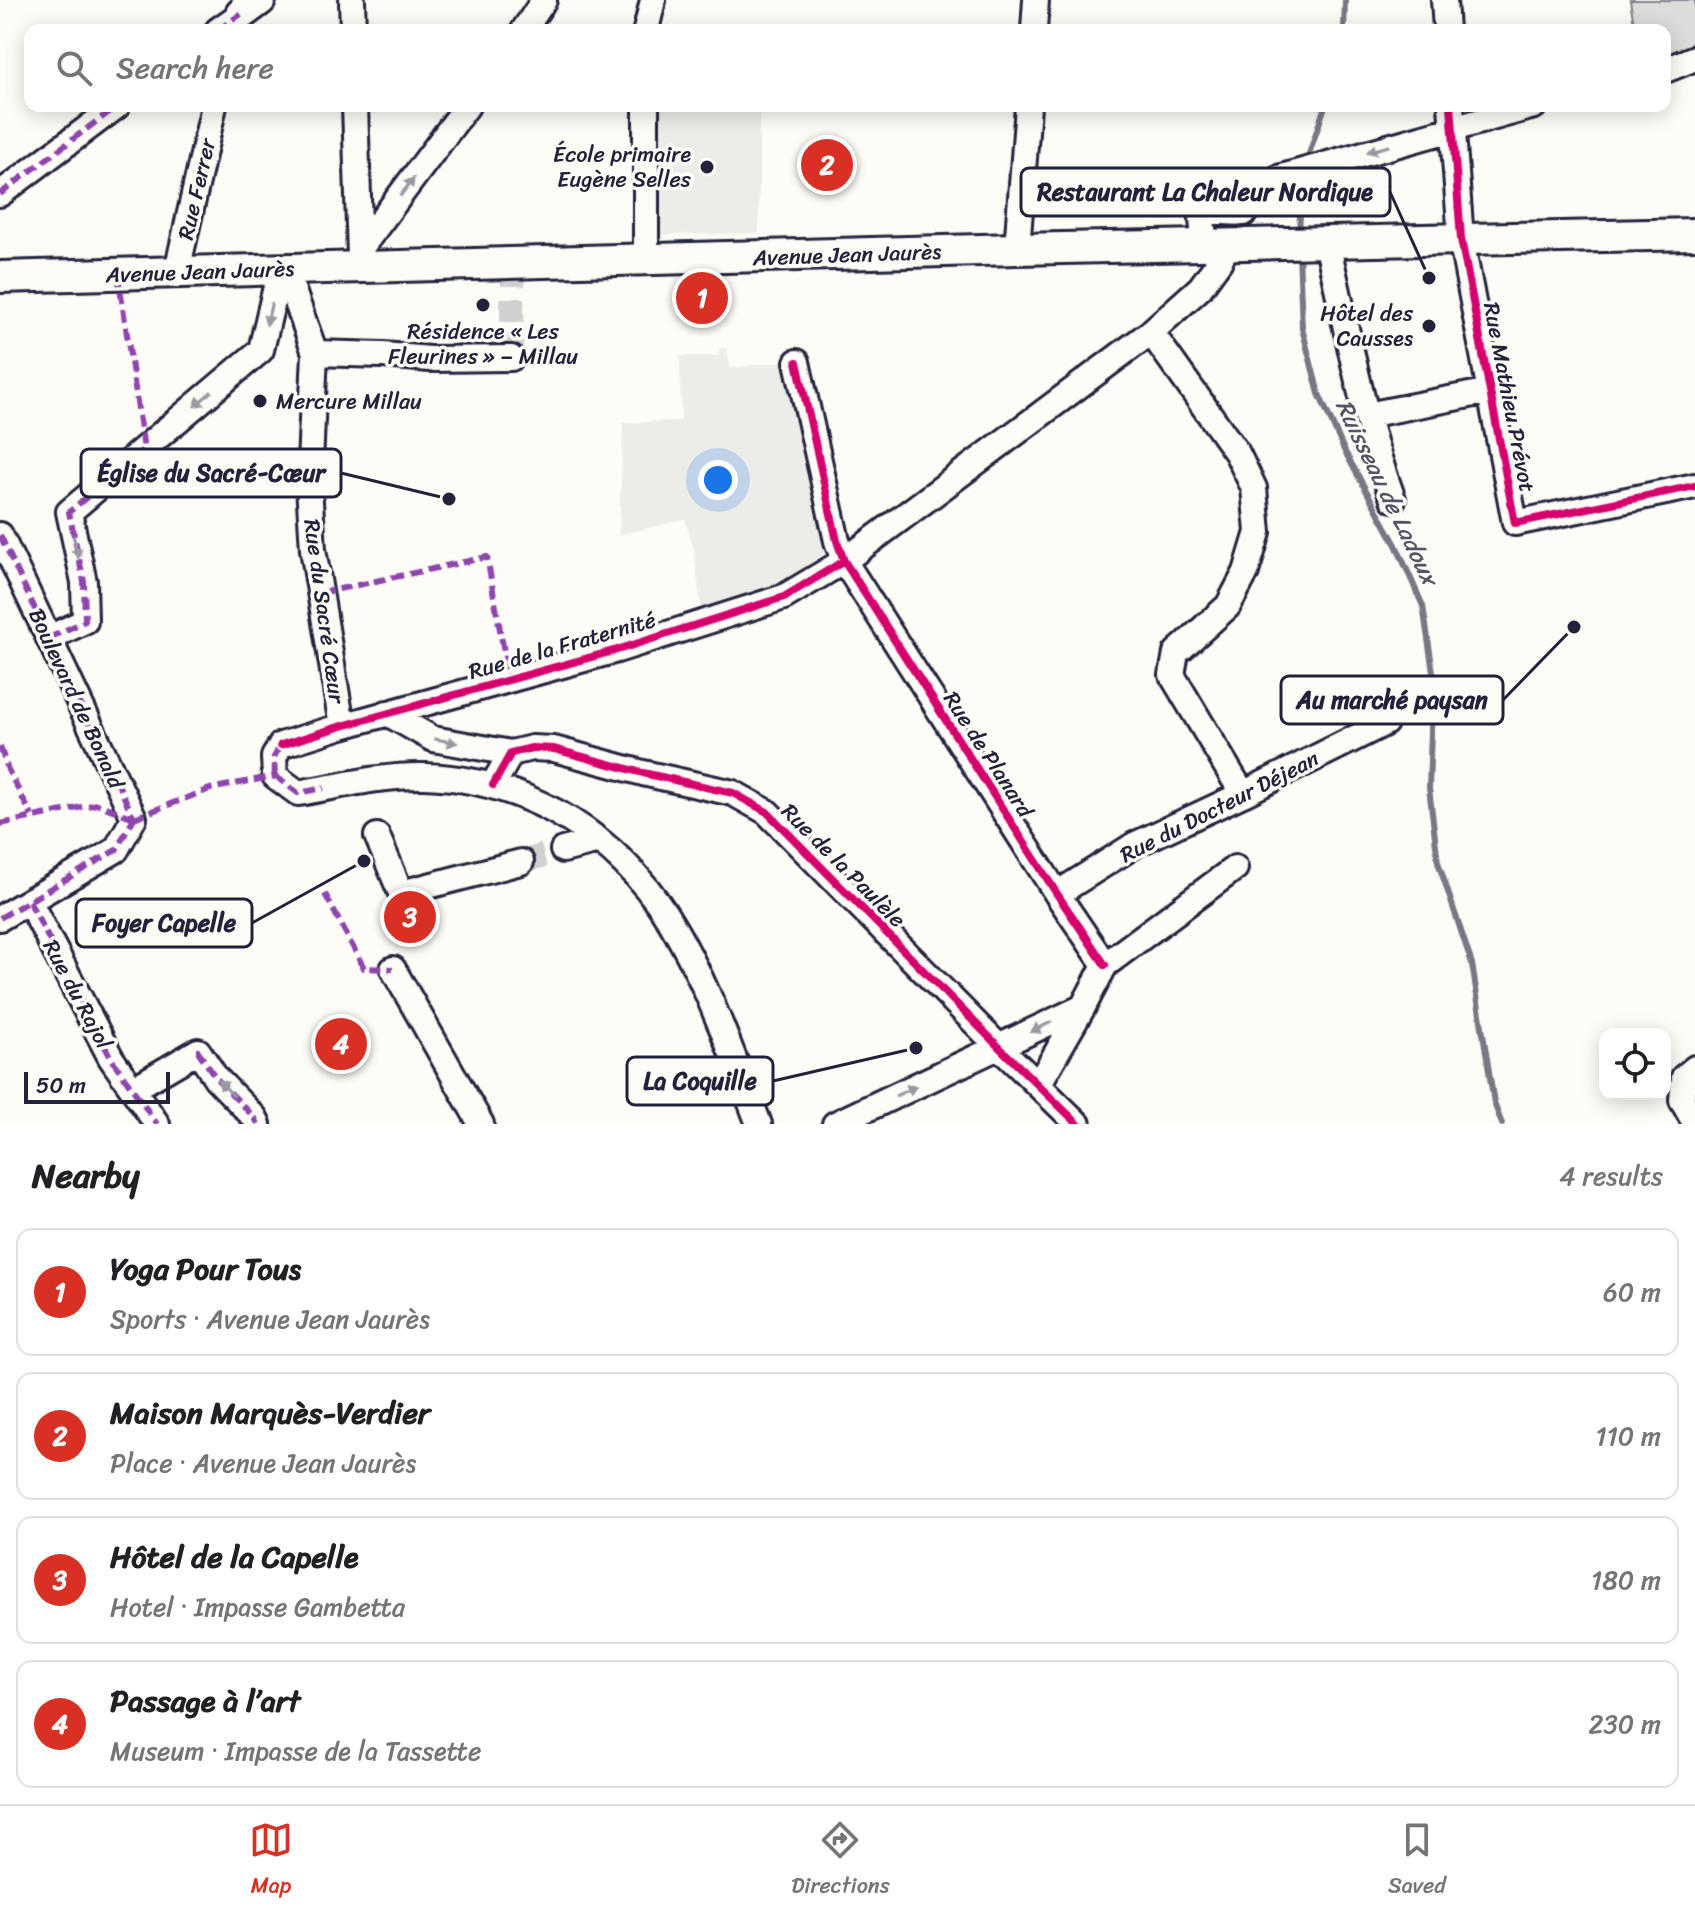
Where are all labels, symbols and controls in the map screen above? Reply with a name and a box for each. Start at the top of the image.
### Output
search box [24,24,1671,112]
text: Search here [116,41,274,95]
icon: search [52,46,96,90]
street label: Rue Ferrer [166,134,227,244]
place label: École primaire Eugène Selles [553,135,692,199]
pin: 2 [801,135,853,195]
one-way arrow [1365,143,1389,156]
marker: École primaire Eugène Selles [698,158,716,176]
callout: Restaurant La Chaleur Nordique [1021,168,1390,216]
text: Restaurant La Chaleur Nordique [1036,171,1373,213]
one-way arrow [399,176,415,198]
street label: Avenue Jean Jaurès [751,232,942,277]
street label: Avenue Jean Jaurès [104,249,295,294]
pin: 1 [676,268,728,328]
place label: Hôtel des Causses [1320,294,1414,358]
marker: Résidence « Les Fleurines » – Millau [474,296,492,314]
street label: Rue Mathieu Prévot [1472,299,1547,496]
one-way arrow [262,302,275,327]
place label: Résidence « Les Fleurines » – Millau [388,312,578,376]
marker: Hôtel des Causses [1420,317,1438,335]
place label: Mercure Millau [276,382,422,421]
one-way arrow [193,390,213,407]
marker: Mercure Millau [251,392,269,410]
water label: Ruisseau de Ladoux [1324,392,1452,596]
callout: Église du Sacré-Cœur [81,449,341,497]
text: Église du Sacré-Cœur [97,452,327,494]
your location [698,460,738,500]
street label: Rue du Sacré Cœur [292,517,357,707]
one-way arrow [70,534,83,559]
street label: Rue de la Fraternité [464,600,660,691]
street label: Boulevard de Bonald [18,601,136,796]
callout: Au marché paysan [1281,676,1503,724]
text: Au marché paysan [1295,679,1488,721]
street label: Rue de Planard [933,683,1045,827]
one-way arrow [434,736,459,748]
street label: Rue du Docteur Déjean [1113,739,1326,874]
street label: Rue de la Paulèle [772,793,916,937]
pin: 3 [384,887,436,947]
callout: Foyer Capelle [76,899,252,947]
text: Foyer Capelle [91,902,237,944]
street label: Rue du Rajol [32,932,123,1057]
pin: 4 [315,1014,367,1074]
one-way arrow [1030,1020,1053,1034]
map controls [1599,1028,1671,1100]
button: locate [1599,1028,1671,1100]
callout: La Coquille [627,1057,773,1105]
text: La Coquille [643,1060,758,1102]
text: 50 m [36,1066,86,1105]
scale bar [24,1068,170,1104]
one-way arrow [217,1079,235,1098]
one-way arrow [894,1084,918,1098]
text: Nearby [32,1146,140,1206]
text: 4 results [1559,1153,1663,1199]
text: Yoga Pour Tous [110,1242,301,1296]
text: 1 [54,1269,66,1315]
text: 60 m [1603,1269,1661,1315]
text: Sports · Avenue Jean Jaurès [110,1296,430,1342]
text: Maison Marquès-Verdier [110,1386,430,1440]
text: 2 [52,1413,68,1459]
text: 110 m [1596,1413,1661,1459]
text: Place · Avenue Jean Jaurès [110,1440,416,1486]
text: Hôtel de la Capelle [110,1530,358,1584]
text: 3 [53,1557,67,1603]
text: 180 m [1591,1557,1661,1603]
text: Hotel · Impasse Gambetta [110,1584,405,1630]
text: Passage à l’art [110,1674,300,1728]
text: 4 [52,1701,68,1747]
text: 230 m [1589,1701,1661,1747]
text: Museum · Impasse de la Tassette [110,1728,481,1774]
tab: Map [249,1818,293,1905]
tab: Directions [791,1818,890,1905]
tab: Saved [1388,1818,1446,1905]

